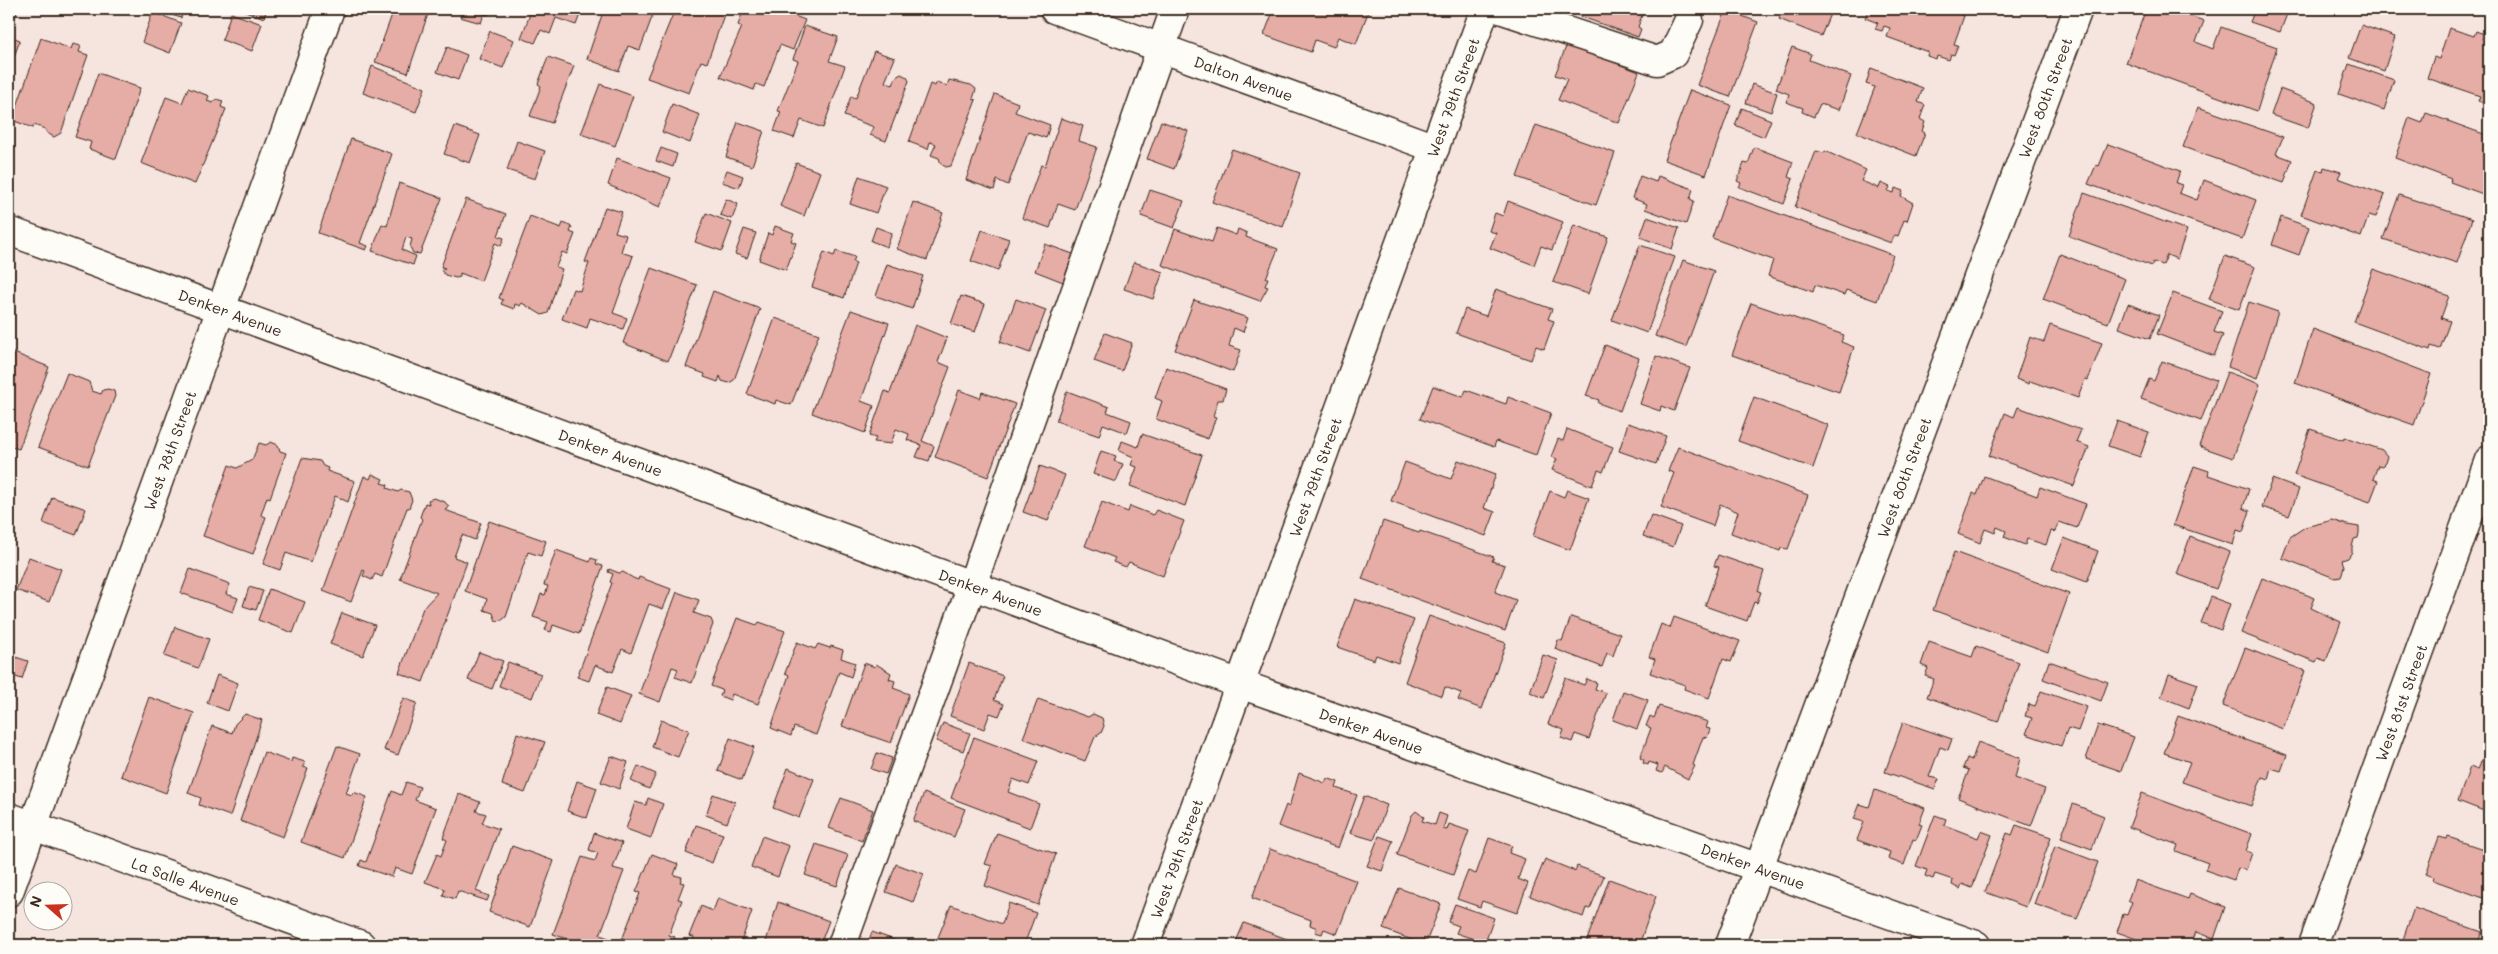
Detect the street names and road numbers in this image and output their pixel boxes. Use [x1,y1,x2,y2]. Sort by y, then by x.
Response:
street label: West 79th Street [1422,35,1484,160]
street label: West 80th Street [2013,35,2077,161]
street label: Dalton Avenue [1191,51,1296,105]
street label: Denker Avenue [176,284,285,341]
street label: West 78th Street [139,388,201,513]
street label: West 79th Street [1284,414,1346,540]
street label: West 80th Street [1872,414,1935,540]
street label: Denker Avenue [556,424,665,481]
street label: Denker Avenue [936,564,1045,621]
street label: West 81st Street [2371,641,2431,764]
street label: Denker Avenue [1316,703,1426,758]
street label: West 79th Street [1145,796,1207,921]
street label: Denker Avenue [1698,838,1808,894]
street label: La Salle Avenue [129,852,242,910]

